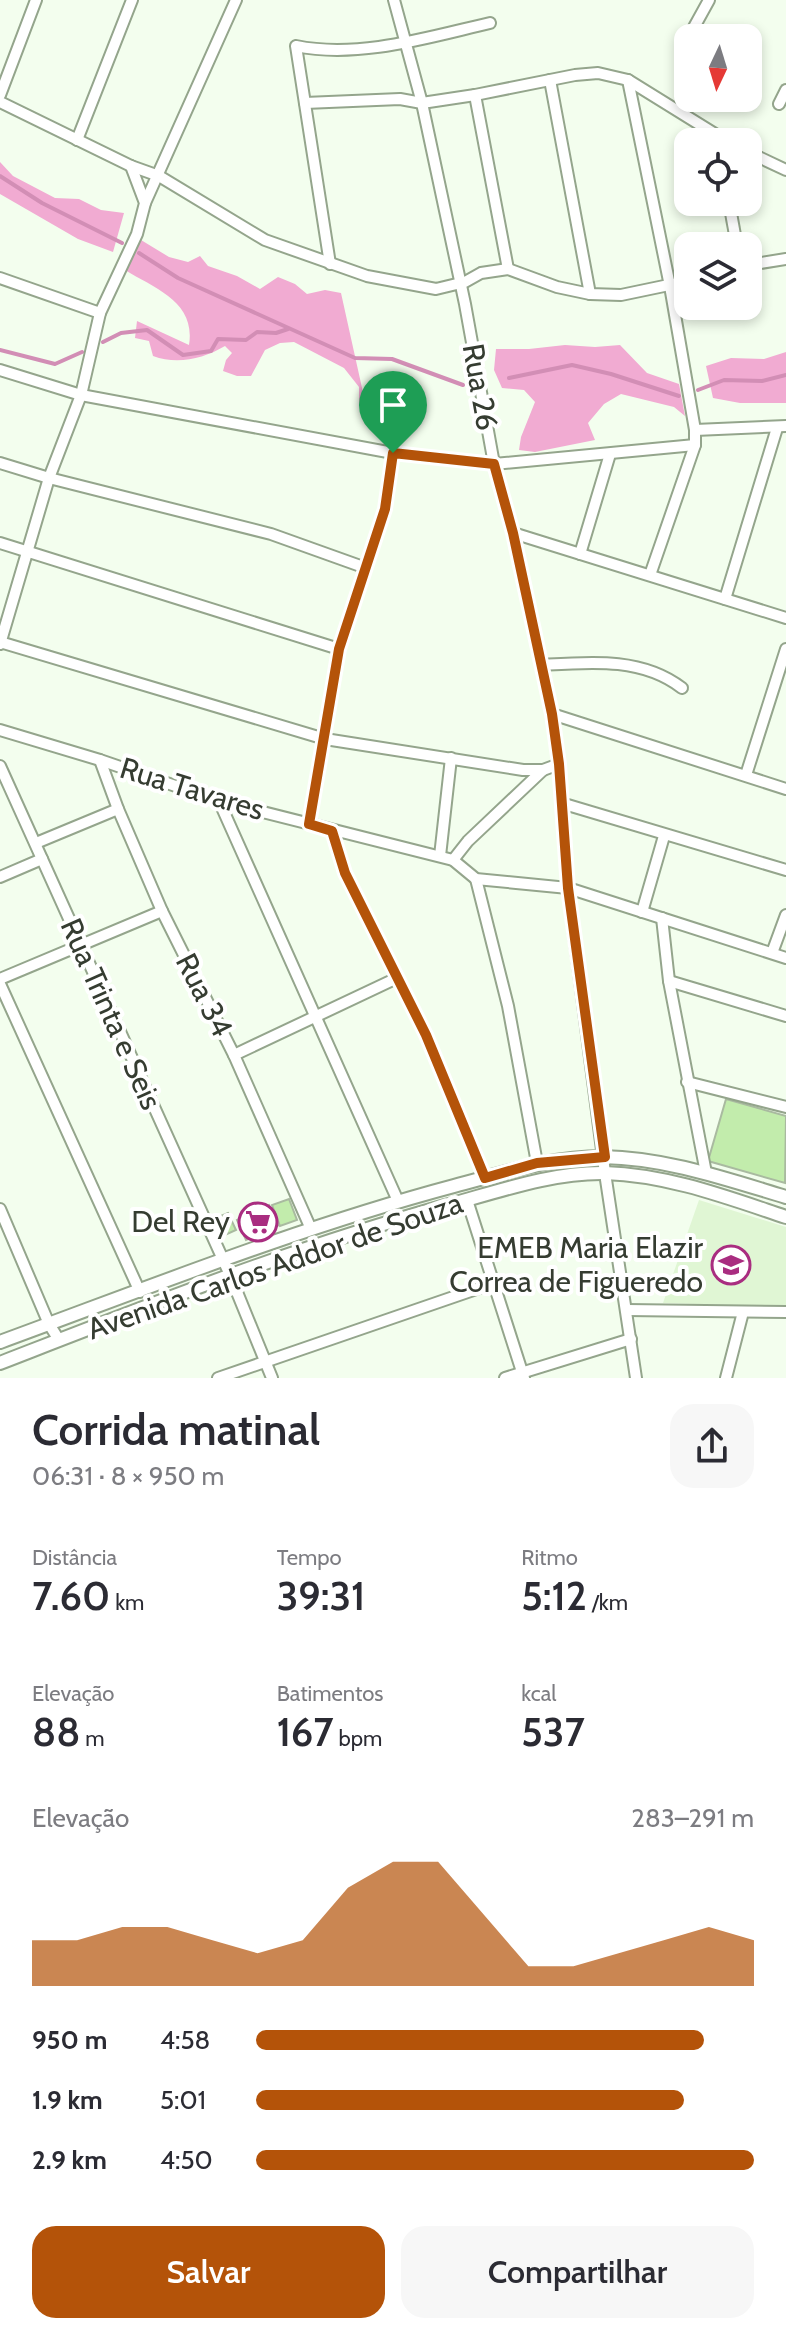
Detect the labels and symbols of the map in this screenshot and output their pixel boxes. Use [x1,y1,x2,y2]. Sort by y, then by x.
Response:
north arrow [674,24,762,112]
street label: Rua 26 [455,341,506,433]
pin [359,371,427,453]
street label: Rua Tavares [116,749,269,828]
street label: Rua Trinta e Seis [53,912,170,1115]
street label: Rua 34 [168,947,241,1042]
street label: Avenida Carlos Addor de Souza [82,1184,468,1347]
supermarket icon: Del Rey [237,1201,279,1243]
place label: Del Rey [131,1203,230,1240]
place label: EMEB Maria Elazir Correa de Figueredo [449,1229,704,1300]
school or university icon: EMEB Maria Elazir Correa de Figueredo [710,1244,752,1286]

